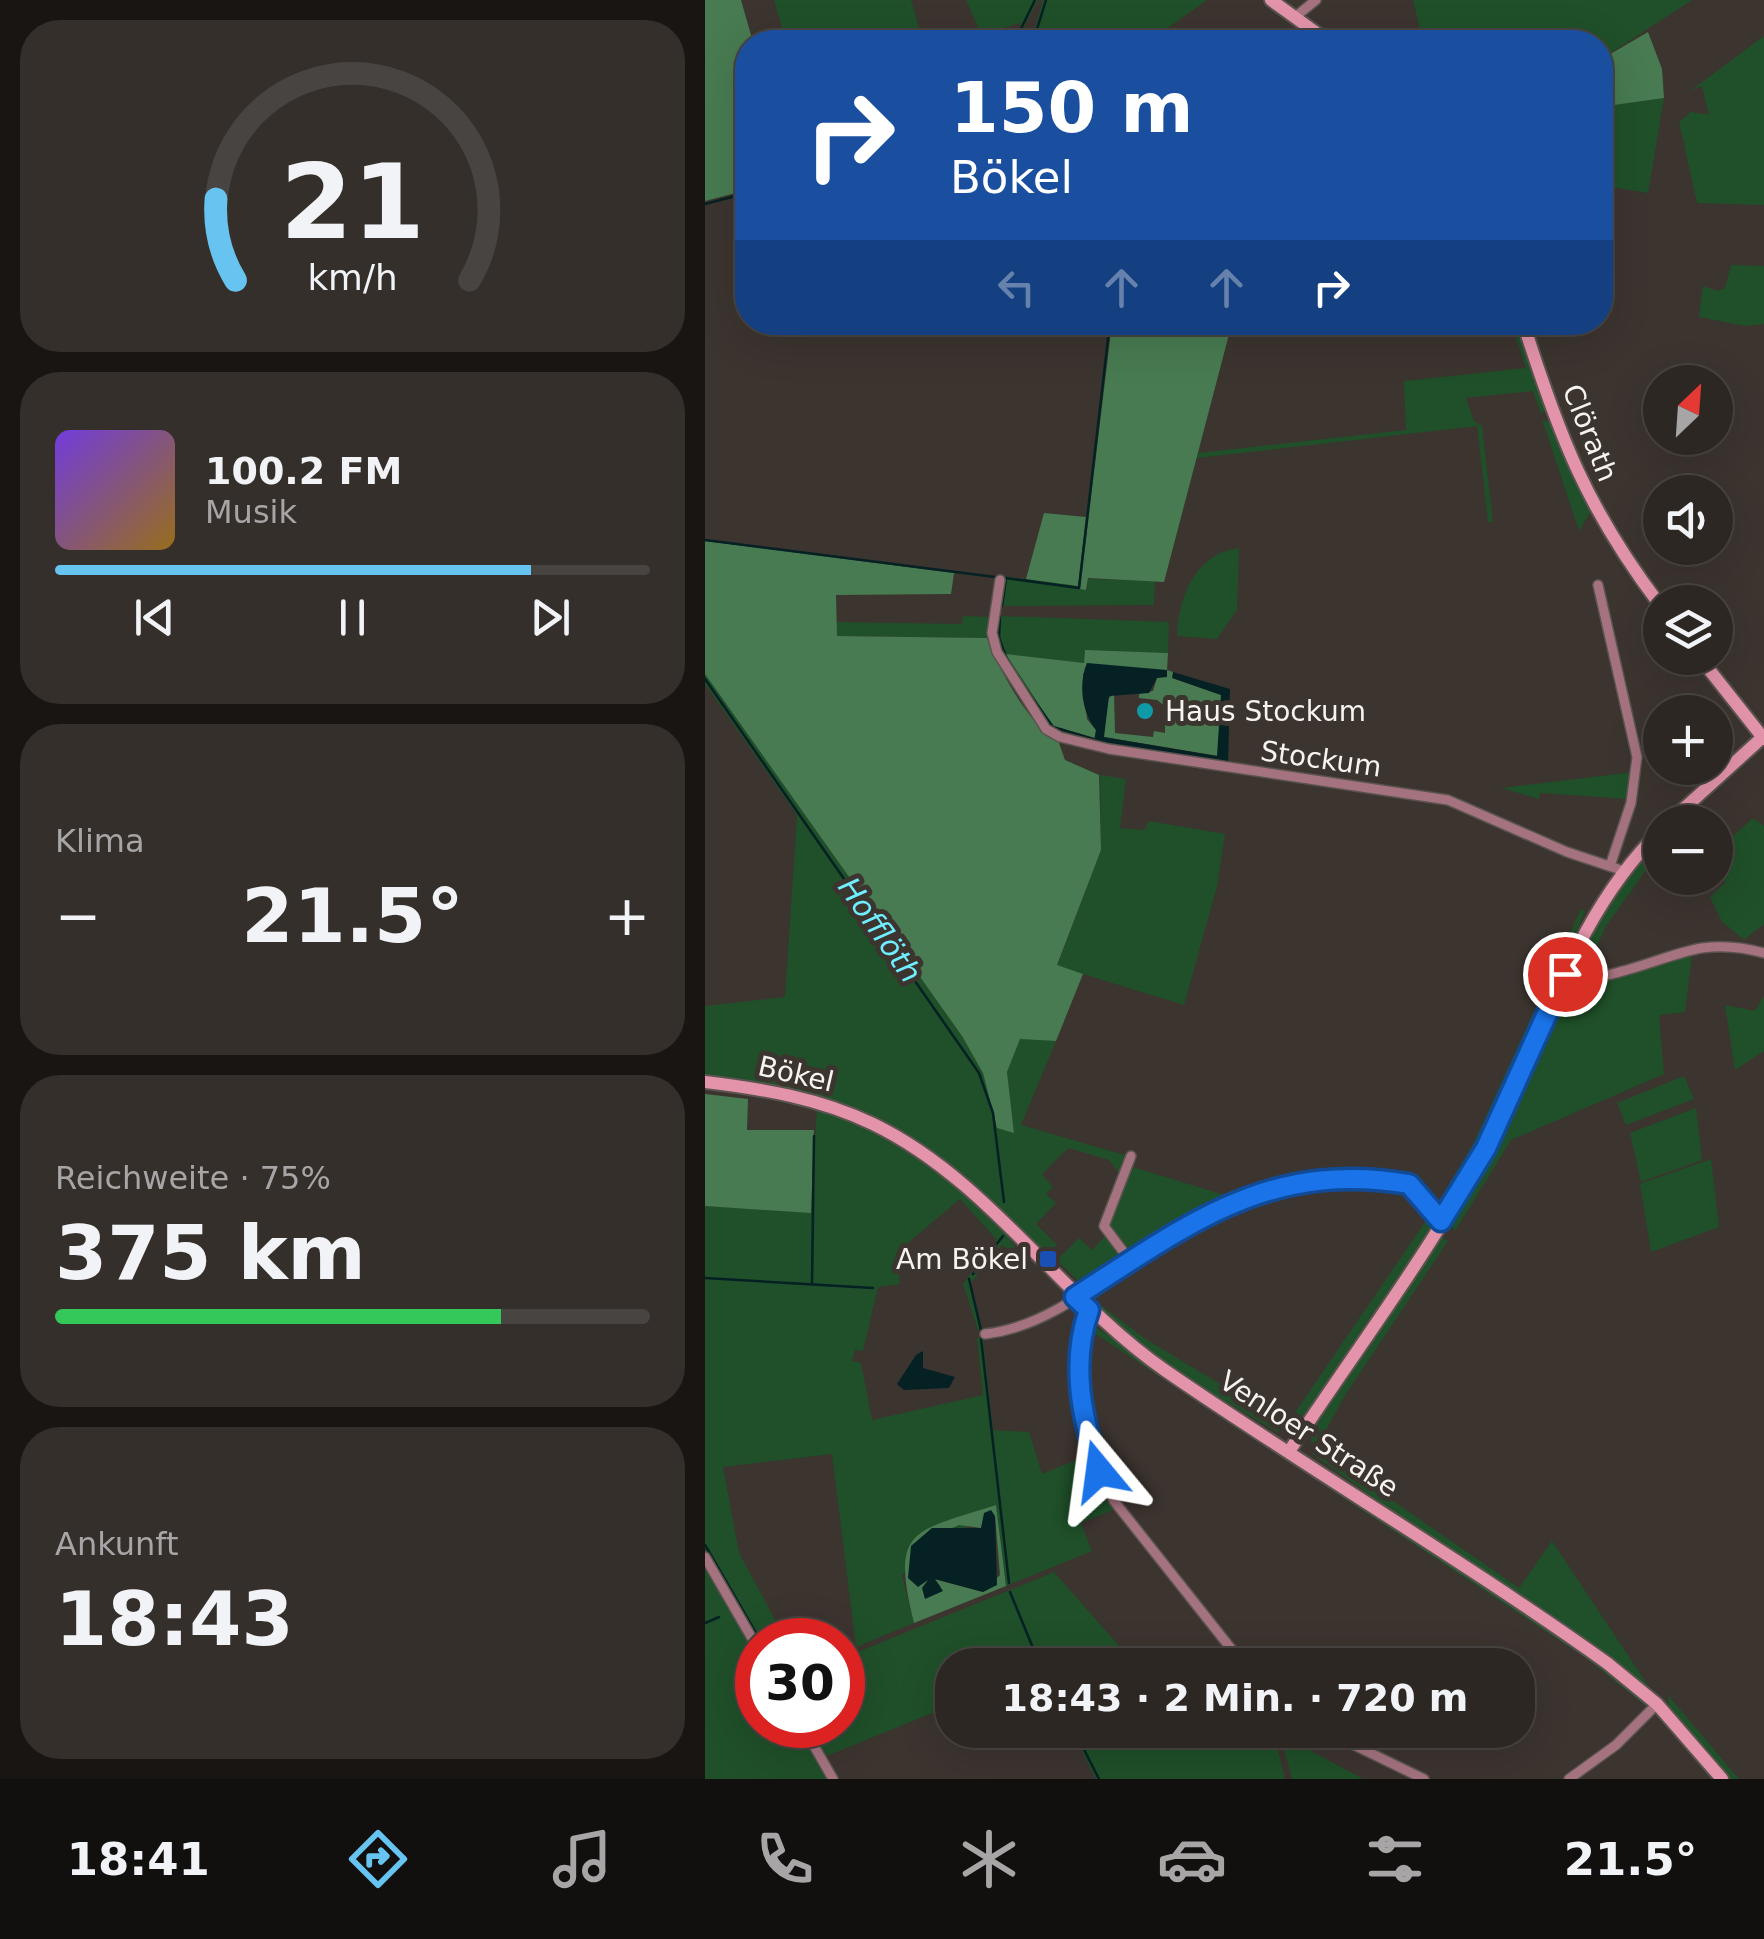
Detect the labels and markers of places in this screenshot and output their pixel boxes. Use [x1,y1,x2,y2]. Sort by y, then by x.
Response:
place label: Haus Stockum [1165,695,1366,728]
marker: Haus Stockum [1134,700,1156,722]
pin [1523,932,1608,1017]
place label: Am Bökel [896,1243,1028,1276]
marker: Am Bökel [1037,1248,1059,1270]

